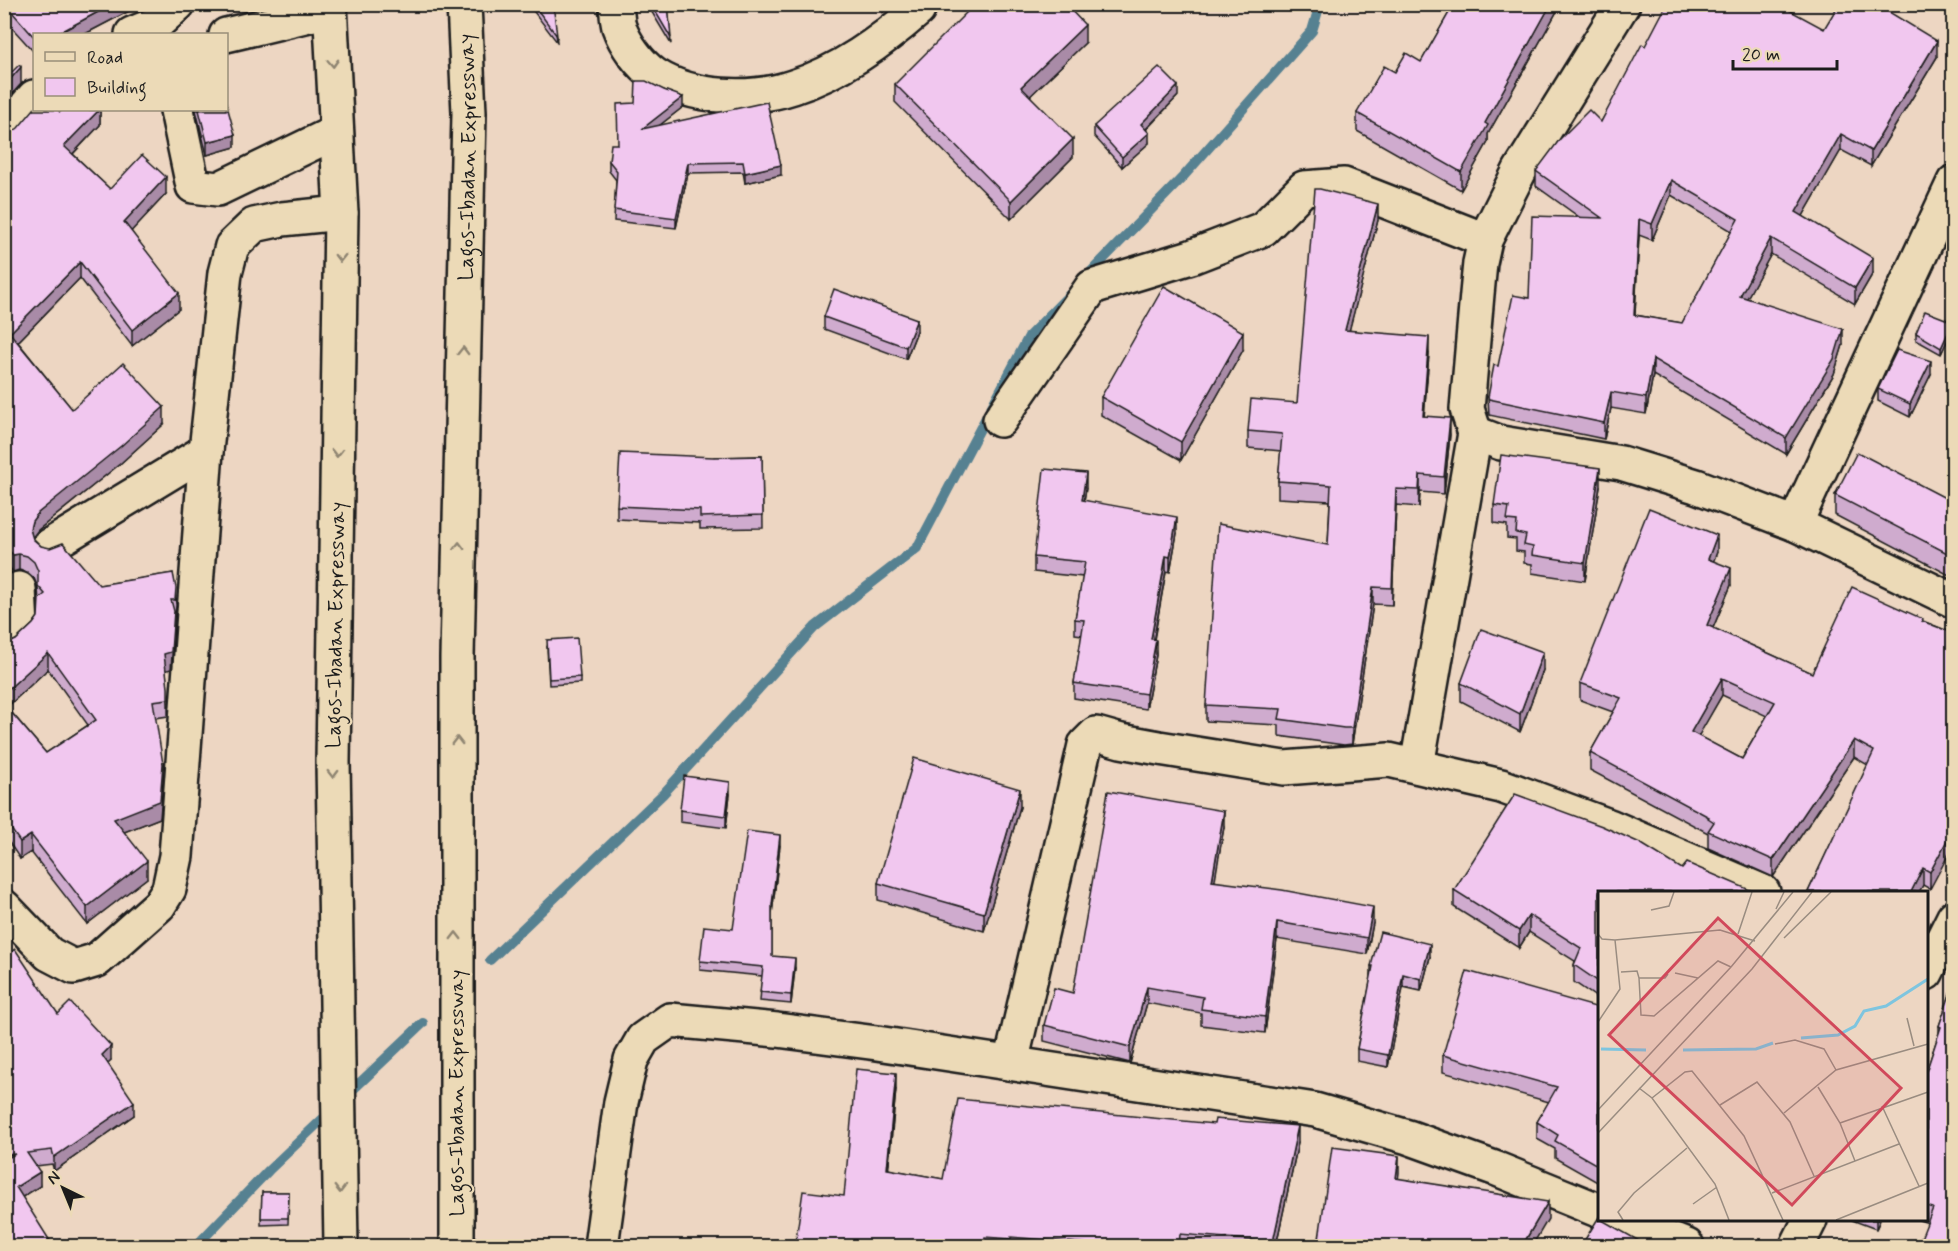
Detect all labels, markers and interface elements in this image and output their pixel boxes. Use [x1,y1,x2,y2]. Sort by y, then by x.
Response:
legend [33,33,228,111]
street label: Lagos-Ibadan Expressway [452,33,484,281]
scale bar [1733,33,1836,71]
text: 20 m [1742,43,1780,67]
text: Road [87,46,123,70]
one-way arrow [326,58,339,67]
text: Building [87,76,147,102]
one-way arrow [334,253,347,262]
one-way arrow [457,347,470,356]
one-way arrow [331,448,343,457]
street label: Lagos-Ibadan Expressway [320,501,354,749]
one-way arrow [453,542,465,551]
one-way arrow [451,737,463,746]
one-way arrow [327,769,339,778]
inset map [1598,891,1928,1221]
one-way arrow [450,932,462,941]
street label: Lagos-Ibadan Expressway [443,970,473,1216]
north arrow [33,1158,93,1218]
text: N [43,1167,65,1189]
one-way arrow [334,1184,347,1193]

